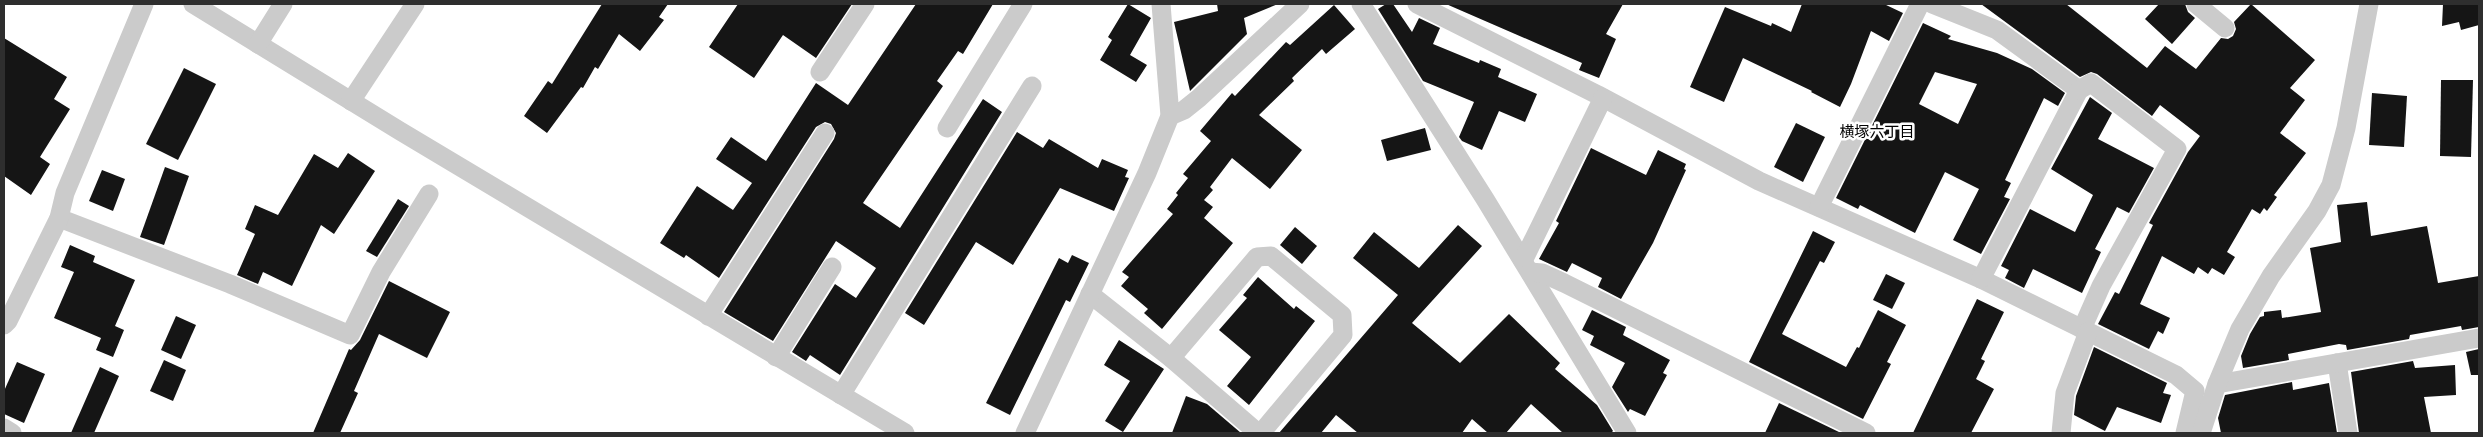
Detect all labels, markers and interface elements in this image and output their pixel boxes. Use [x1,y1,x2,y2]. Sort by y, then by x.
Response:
district label: 横塚六丁目 [1839,123,1915,141]

